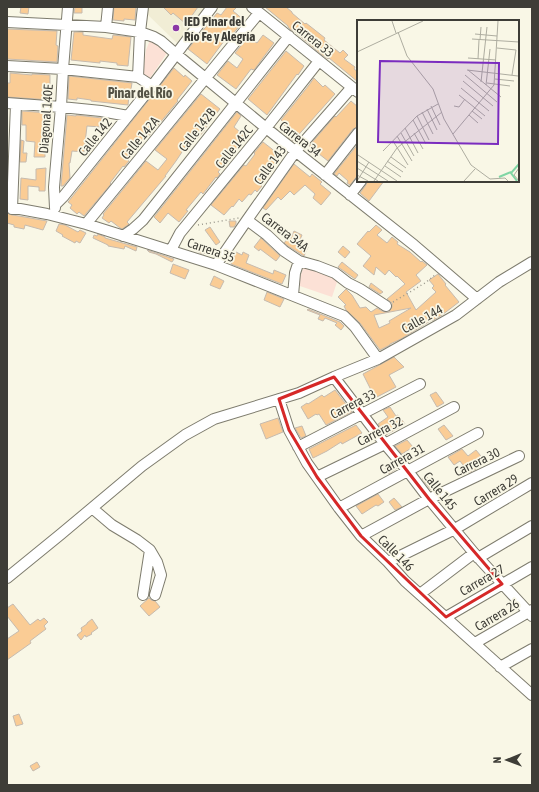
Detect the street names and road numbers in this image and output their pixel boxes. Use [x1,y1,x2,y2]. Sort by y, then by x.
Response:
street label: Carrera 33 [289,18,337,60]
street label: Diagonal 140E [36,84,56,154]
street label: Calle 142B [175,105,219,155]
street label: Calle 142A [118,113,163,162]
street label: Calle 142 [75,115,115,159]
street label: Carrera 34 [276,118,324,160]
street label: Calle 142C [212,123,256,171]
street label: Calle 143 [251,143,289,187]
street label: Carrera 34A [258,209,312,255]
street label: Carrera 35 [185,235,237,265]
street label: Calle 144 [399,302,445,336]
street label: Carrera 33 [328,386,378,422]
street label: Carrera 32 [355,413,405,449]
street label: Carrera 31 [377,441,427,477]
street label: Carrera 30 [452,444,502,480]
street label: Calle 145 [420,469,460,513]
street label: Carrera 29 [471,471,521,509]
street label: Calle 146 [375,532,417,574]
street label: Carrera 27 [457,561,507,599]
street label: Carrera 26 [472,596,522,634]

